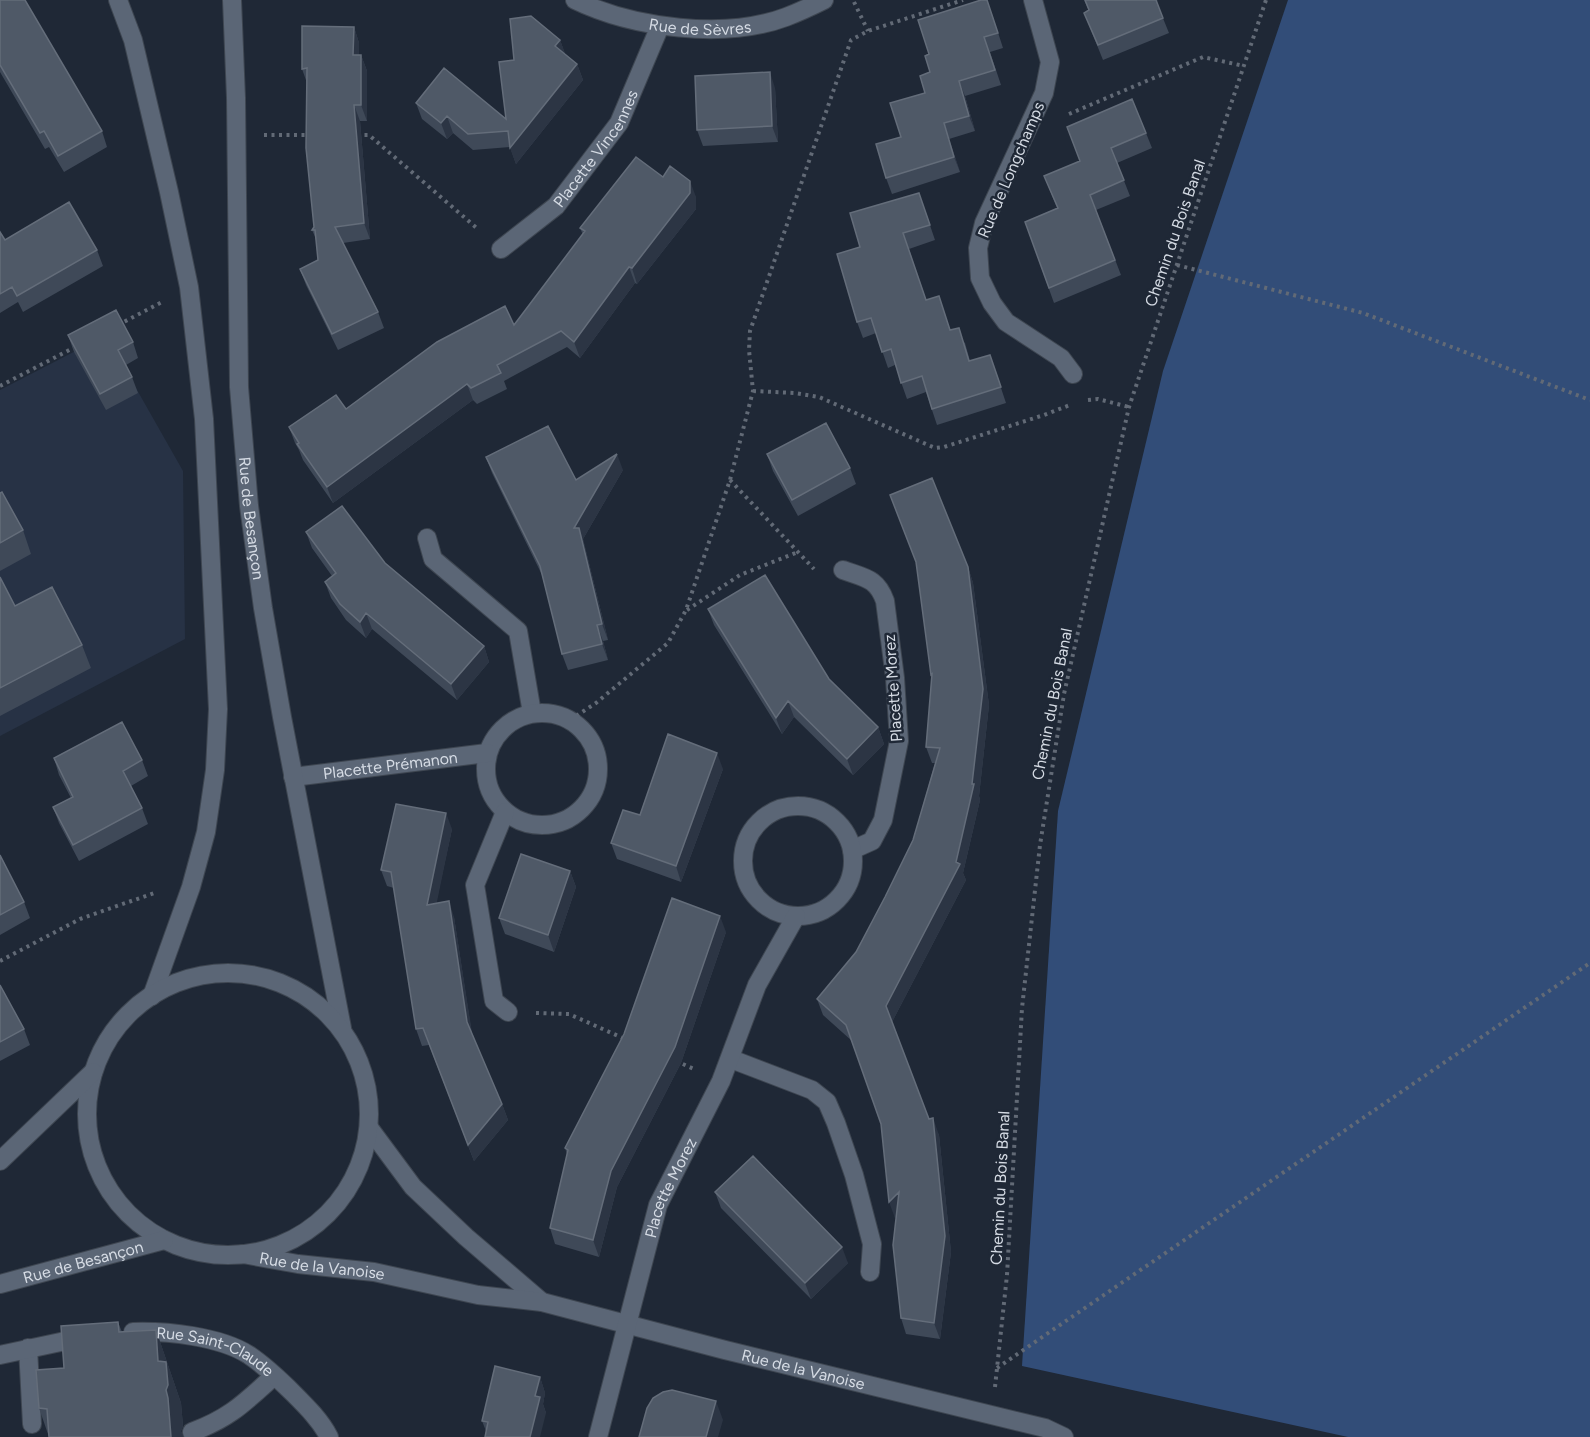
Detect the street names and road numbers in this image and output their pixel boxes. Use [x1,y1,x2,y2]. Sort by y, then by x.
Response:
street label: Rue de Sèvres [648,14,752,39]
street label: Placette Vincennes [549,87,641,211]
street label: Rue de Longchamps [974,99,1048,241]
street label: Chemin du Bois Banal [1141,157,1209,309]
street label: Rue de Besançon [235,456,269,581]
street label: Chemin du Bois Banal [1028,626,1076,782]
street label: Placette Morez [880,633,906,742]
street label: Placette Prémanon [322,747,459,783]
street label: Chemin du Bois Banal [986,1110,1014,1266]
street label: Placette Morez [640,1134,700,1240]
street label: Rue de Besançon [21,1236,145,1287]
street label: Rue de la Vanoise [258,1248,387,1284]
street label: Rue Saint-Claude [156,1323,278,1380]
street label: Rue de la Vanoise [740,1345,867,1393]

